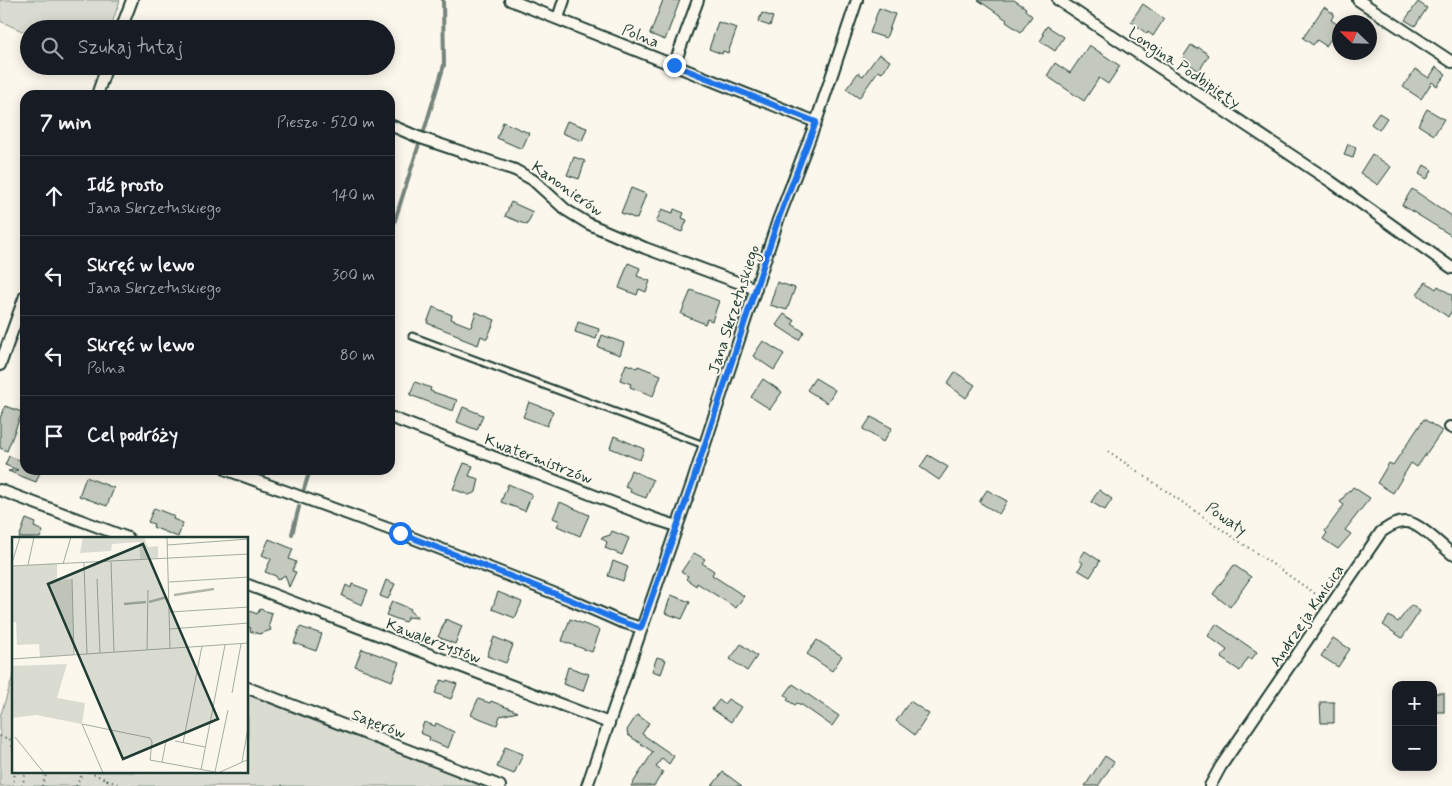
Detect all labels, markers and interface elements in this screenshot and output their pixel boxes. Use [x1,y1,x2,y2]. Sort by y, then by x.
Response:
north arrow [1332,15,1377,60]
street label: Polna [619,19,662,53]
search box [20,20,395,75]
street label: Longina Podbipięty [1123,23,1245,115]
icon: search [38,34,66,62]
text: Szukaj tutaj [78,35,183,60]
route end [663,54,686,77]
text: 7 min [40,109,92,137]
text: Pieszo · 520 m [277,112,375,133]
street label: Kanonierów [527,157,607,222]
text: Idź prosto [87,173,164,198]
icon: ahead [40,182,68,210]
text: 140 m [331,185,375,206]
text: Jana Skrzetuskiego [87,198,221,219]
street label: Jana Skrzetuskiego [704,242,766,377]
text: Skręć w lewo [87,253,195,278]
icon: left [40,262,68,290]
text: 300 m [332,265,375,286]
text: Jana Skrzetuskiego [87,278,221,299]
text: Skręć w lewo [87,333,195,358]
icon: left [40,342,68,370]
text: 80 m [340,345,375,366]
text: Polna [87,358,125,379]
icon: arrive [40,422,68,450]
text: Cel podróży [87,423,178,448]
street label: Kwatermistrzów [481,429,595,490]
street label: Powały [1201,498,1251,541]
route start [389,522,412,545]
inset map [12,537,249,774]
street label: Andrzeja Kmicica [1265,560,1349,671]
street label: Kawalerzystów [383,614,484,669]
map controls [1392,681,1437,771]
button: + [1392,681,1437,726]
street label: Saperów [348,704,409,744]
button: − [1392,726,1437,771]

